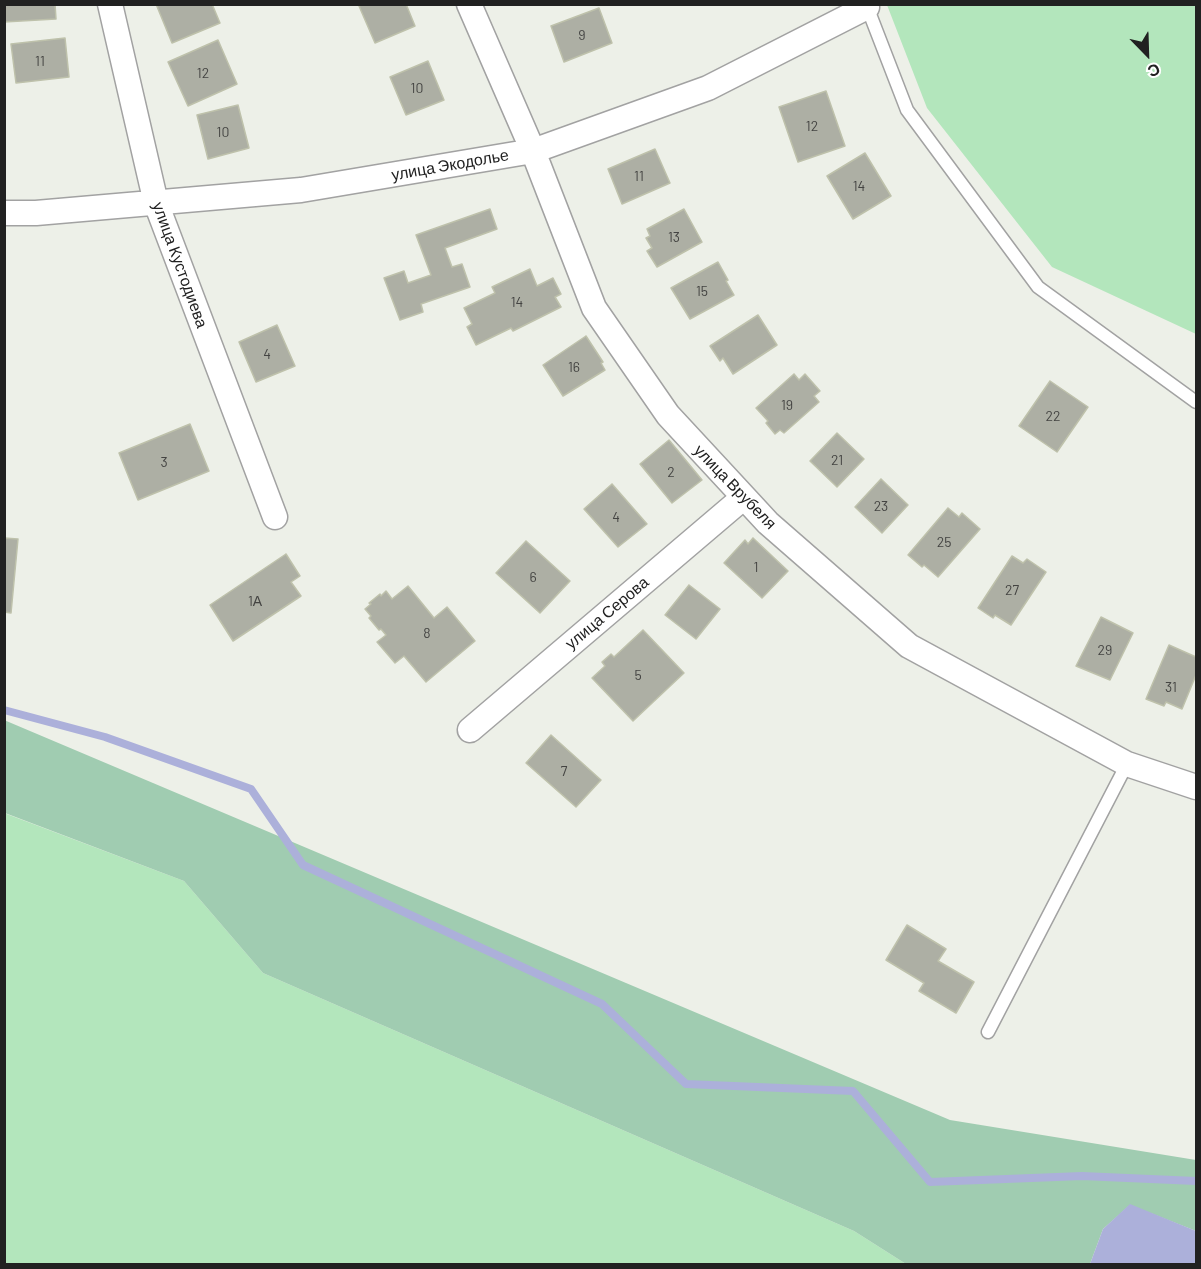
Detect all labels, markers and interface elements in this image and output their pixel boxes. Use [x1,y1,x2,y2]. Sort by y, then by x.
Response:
north arrow [1117,24,1177,84]
house number: 9 [578,27,586,43]
house number: 11 [35,53,45,69]
text: С [1145,60,1163,82]
house number: 12 [197,65,209,81]
house number: 10 [411,80,423,96]
house number: 12 [806,118,818,134]
house number: 10 [217,124,229,140]
street label: улица Экодолье [390,145,510,185]
house number: 11 [634,168,644,184]
house number: 14 [853,178,865,194]
street label: улица Кустодиева [148,200,212,330]
house number: 13 [668,229,680,245]
house number: 15 [696,283,708,299]
house number: 14 [511,294,523,310]
house number: 4 [263,346,271,362]
house number: 16 [568,359,580,375]
house number: 19 [781,397,793,413]
house number: 22 [1045,408,1061,424]
street label: улица Врубеля [690,441,780,533]
house number: 21 [831,452,843,468]
house number: 3 [160,454,168,470]
house number: 2 [667,464,675,480]
house number: 23 [874,498,888,514]
house number: 4 [612,509,620,525]
house number: 25 [937,534,951,550]
house number: 1 [754,559,758,575]
house number: 6 [529,569,537,585]
street label: улица Серова [562,573,652,653]
house number: 27 [1005,582,1019,598]
house number: 1А [248,593,262,609]
house number: 8 [423,625,431,641]
house number: 29 [1098,642,1112,658]
house number: 5 [634,667,642,683]
house number: 31 [1165,679,1177,695]
house number: 7 [561,763,567,779]

